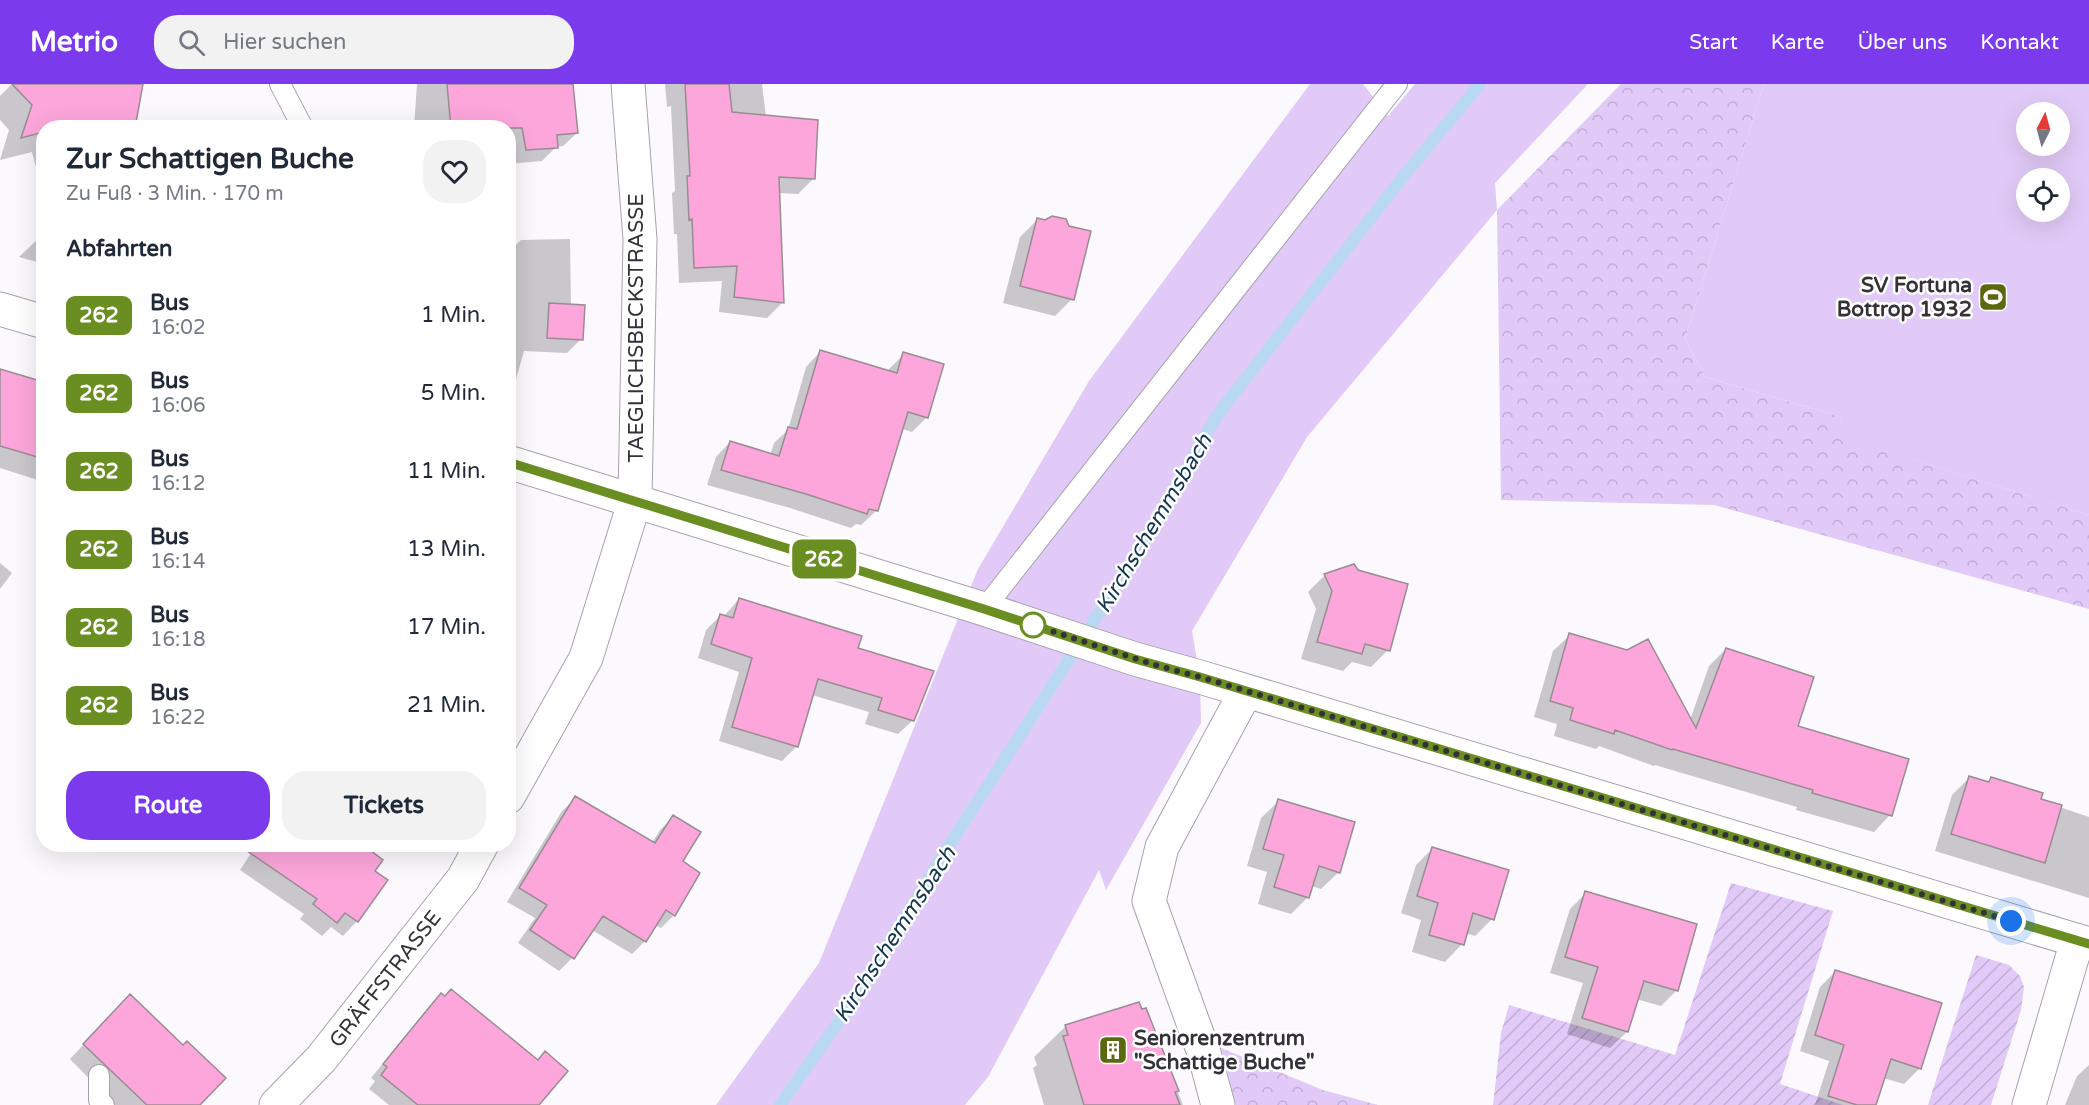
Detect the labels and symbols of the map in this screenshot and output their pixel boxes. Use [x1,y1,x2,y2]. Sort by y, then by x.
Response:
north arrow [2016,102,2070,156]
street label: TAEGLICHSBECKSTRASSE [624,193,649,463]
place label: SV Fortuna Bottrop 1932 [1837,273,1972,322]
sports icon: SV Fortuna Bottrop 1932 [1977,281,2009,313]
water label: Kirchschemmsbach [1090,429,1218,618]
line badge: 262 [790,540,858,578]
unlabelled marker [1020,612,1046,638]
water label: Kirchschemmsbach [828,841,962,1027]
street label: GRÄFFSTRASSE [324,906,447,1053]
your location [1996,906,2026,936]
place label: Seniorenzentrum "Schattige Buche" [1134,1026,1315,1075]
building icon: Seniorenzentrum "Schattige Buche" [1097,1034,1129,1066]

